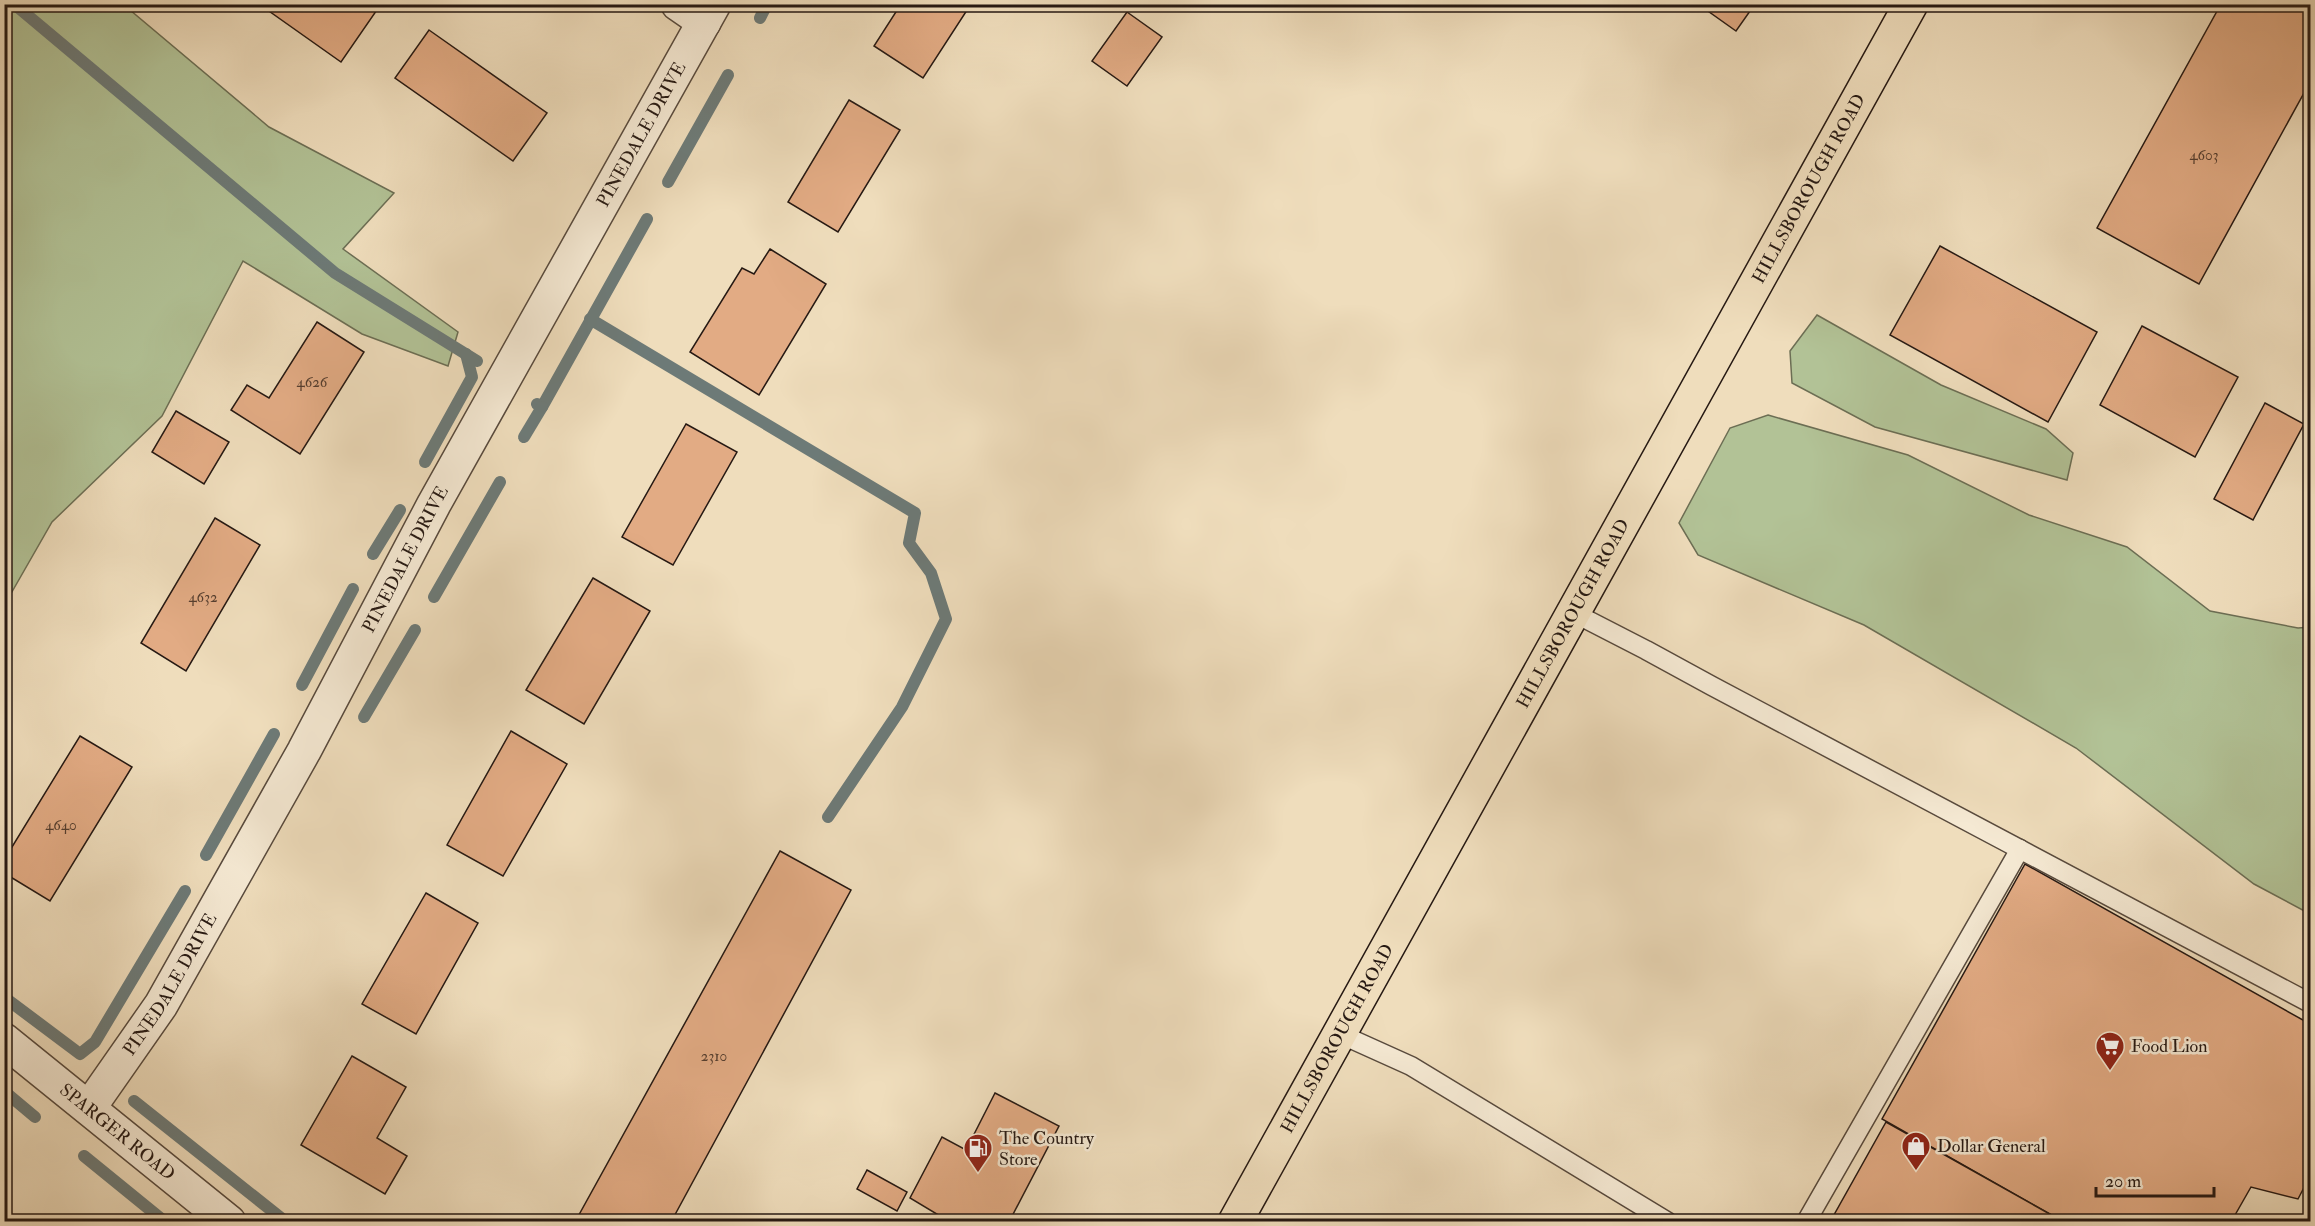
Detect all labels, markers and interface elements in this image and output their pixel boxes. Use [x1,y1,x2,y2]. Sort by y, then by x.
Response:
street label: PINEDALE DRIVE [592,58,691,211]
street label: HILLSBOROUGH ROAD [1747,90,1871,288]
house number: 4603 [2189,146,2219,165]
house number: 4626 [297,373,329,392]
street label: PINEDALE DRIVE [357,482,454,637]
street label: HILLSBOROUGH ROAD [1511,515,1635,712]
house number: 4632 [188,588,218,607]
house number: 4640 [45,816,77,835]
street label: PINEDALE DRIVE [118,909,222,1060]
street label: HILLSBOROUGH ROAD [1276,940,1399,1137]
supermarket icon: Food Lion [2094,1030,2126,1072]
place label: Food Lion [2131,1035,2208,1058]
house number: 2310 [701,1047,727,1066]
street label: SPARGER ROAD [55,1079,180,1186]
place label: The Country Store [999,1127,1095,1171]
shop icon: Dollar General [1900,1130,1932,1172]
fuel station icon: The Country Store [962,1132,994,1174]
place label: Dollar General [1937,1135,2046,1158]
scale bar [2096,1160,2214,1198]
text: 20 m [2105,1170,2141,1193]

